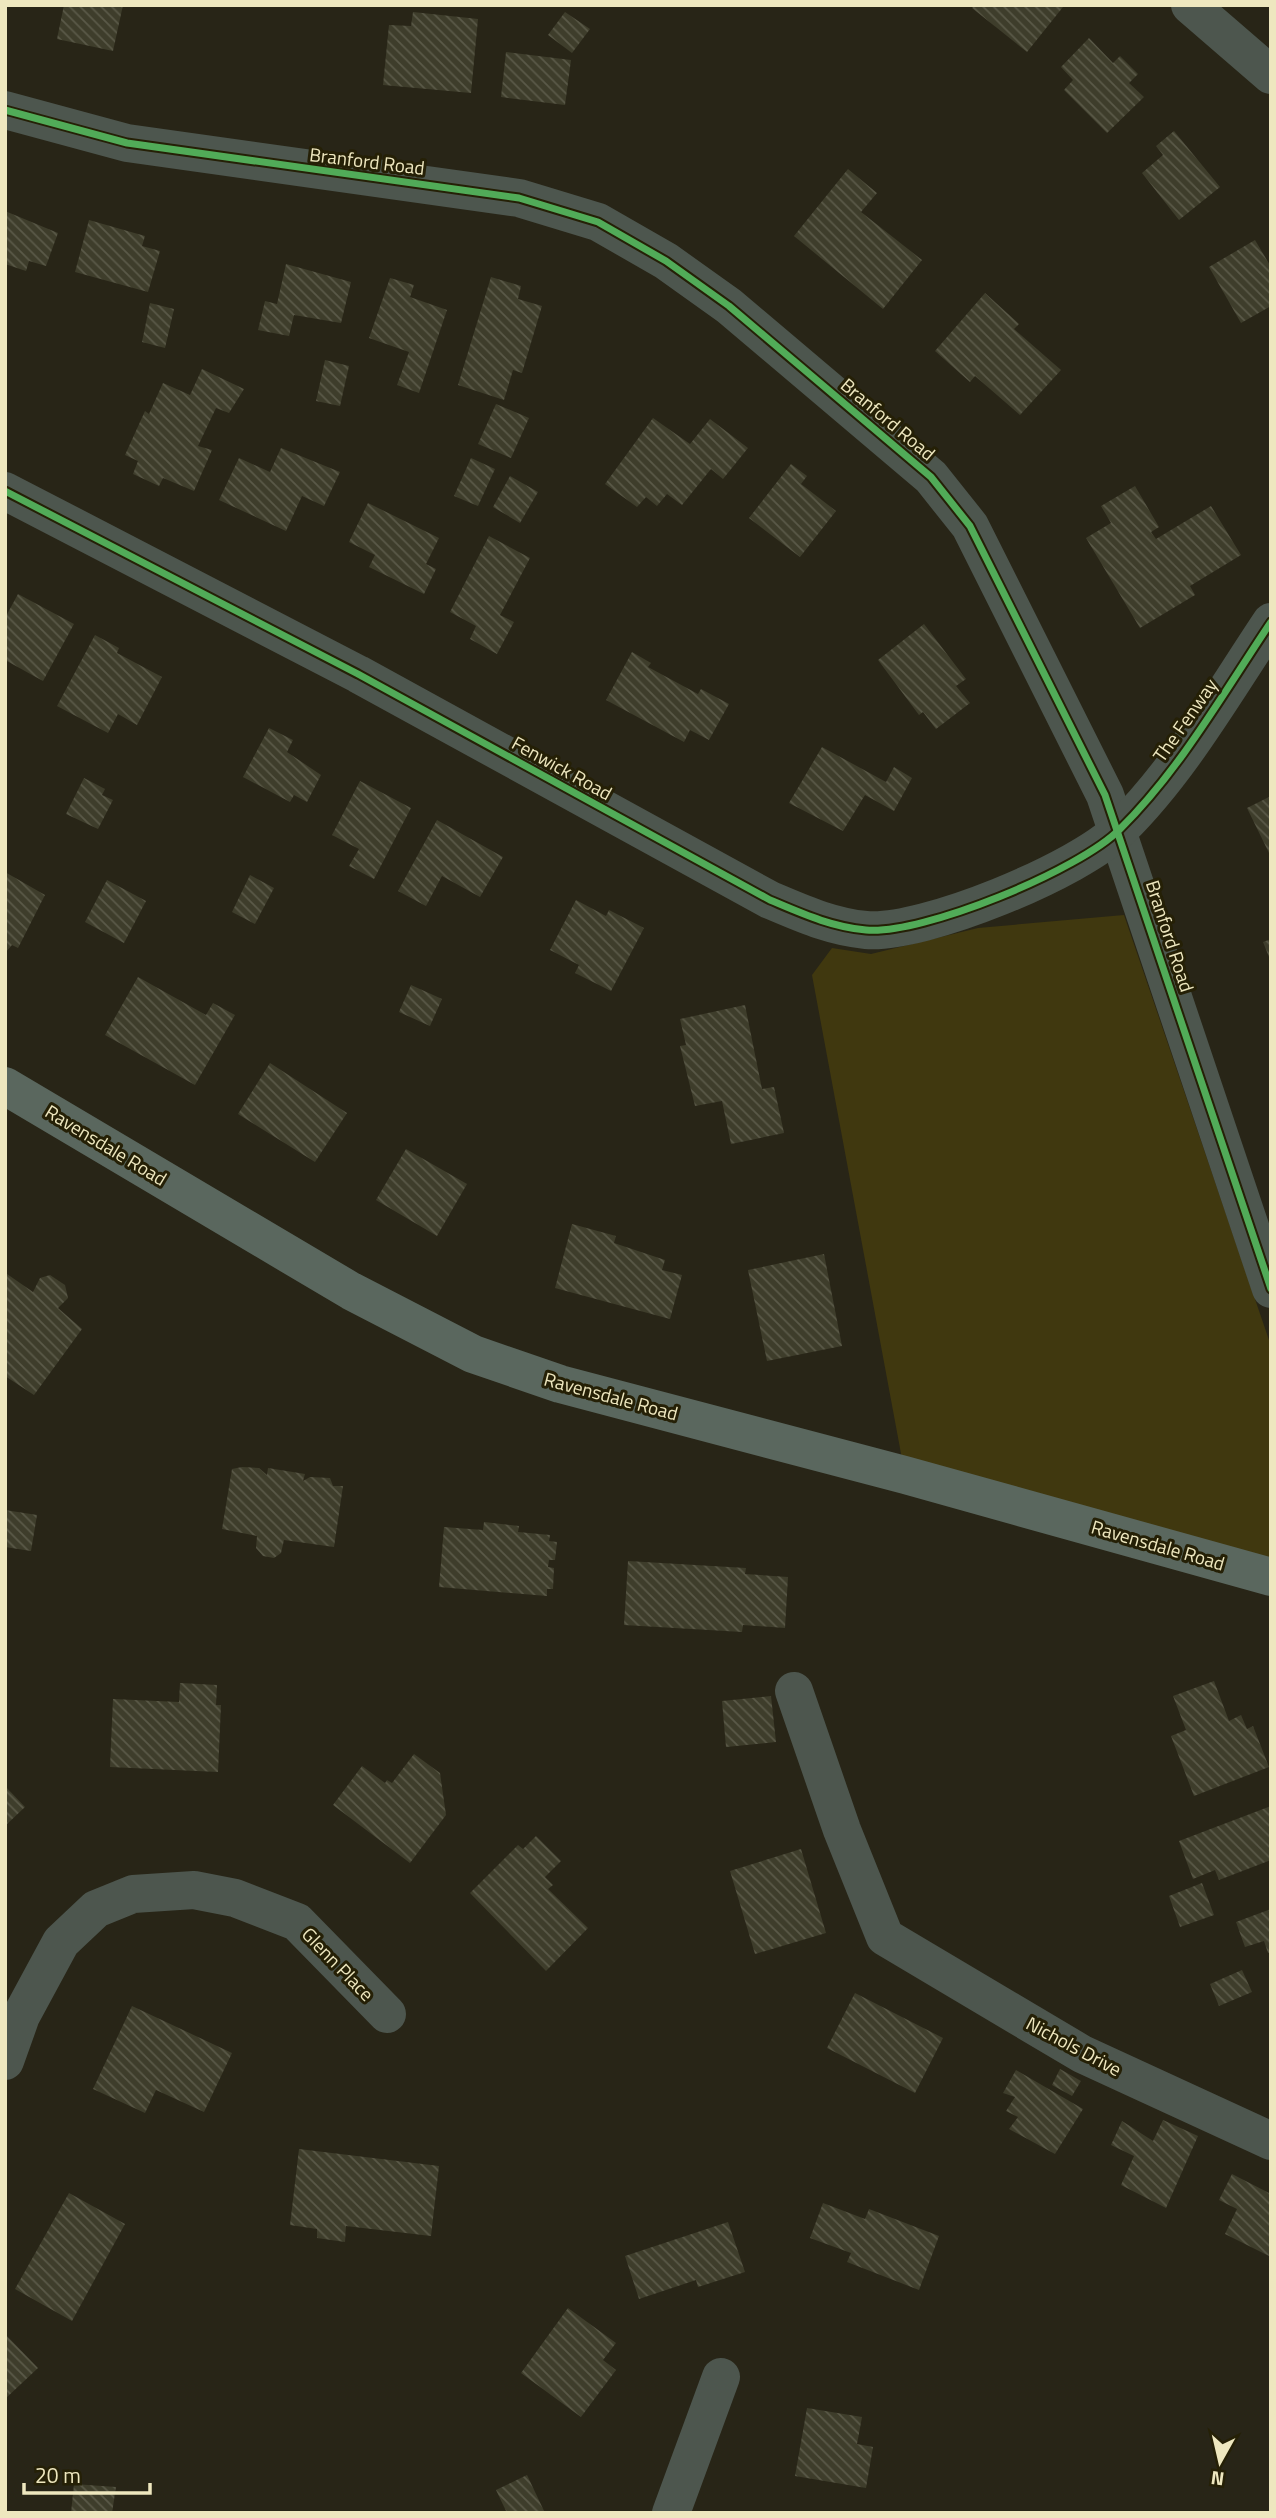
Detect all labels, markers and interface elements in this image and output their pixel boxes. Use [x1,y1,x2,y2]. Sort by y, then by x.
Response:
street label: Branford Road [308,139,426,182]
street label: Branford Road [835,370,942,467]
street label: The Fenway [1145,672,1224,767]
street label: Fenwick Road [507,728,618,807]
street label: Branford Road [1139,876,1202,995]
street label: Ravensdale Road [40,1097,173,1192]
street label: Ravensdale Road [541,1364,681,1427]
street label: Ravensdale Road [1088,1512,1228,1577]
street label: Glenn Place [296,1920,381,2007]
street label: Nichols Drive [1021,2008,1127,2083]
north arrow [1185,2427,1255,2497]
scale bar [24,2452,150,2496]
text: 20 m [35,2459,81,2491]
text: N [1209,2464,1226,2495]

